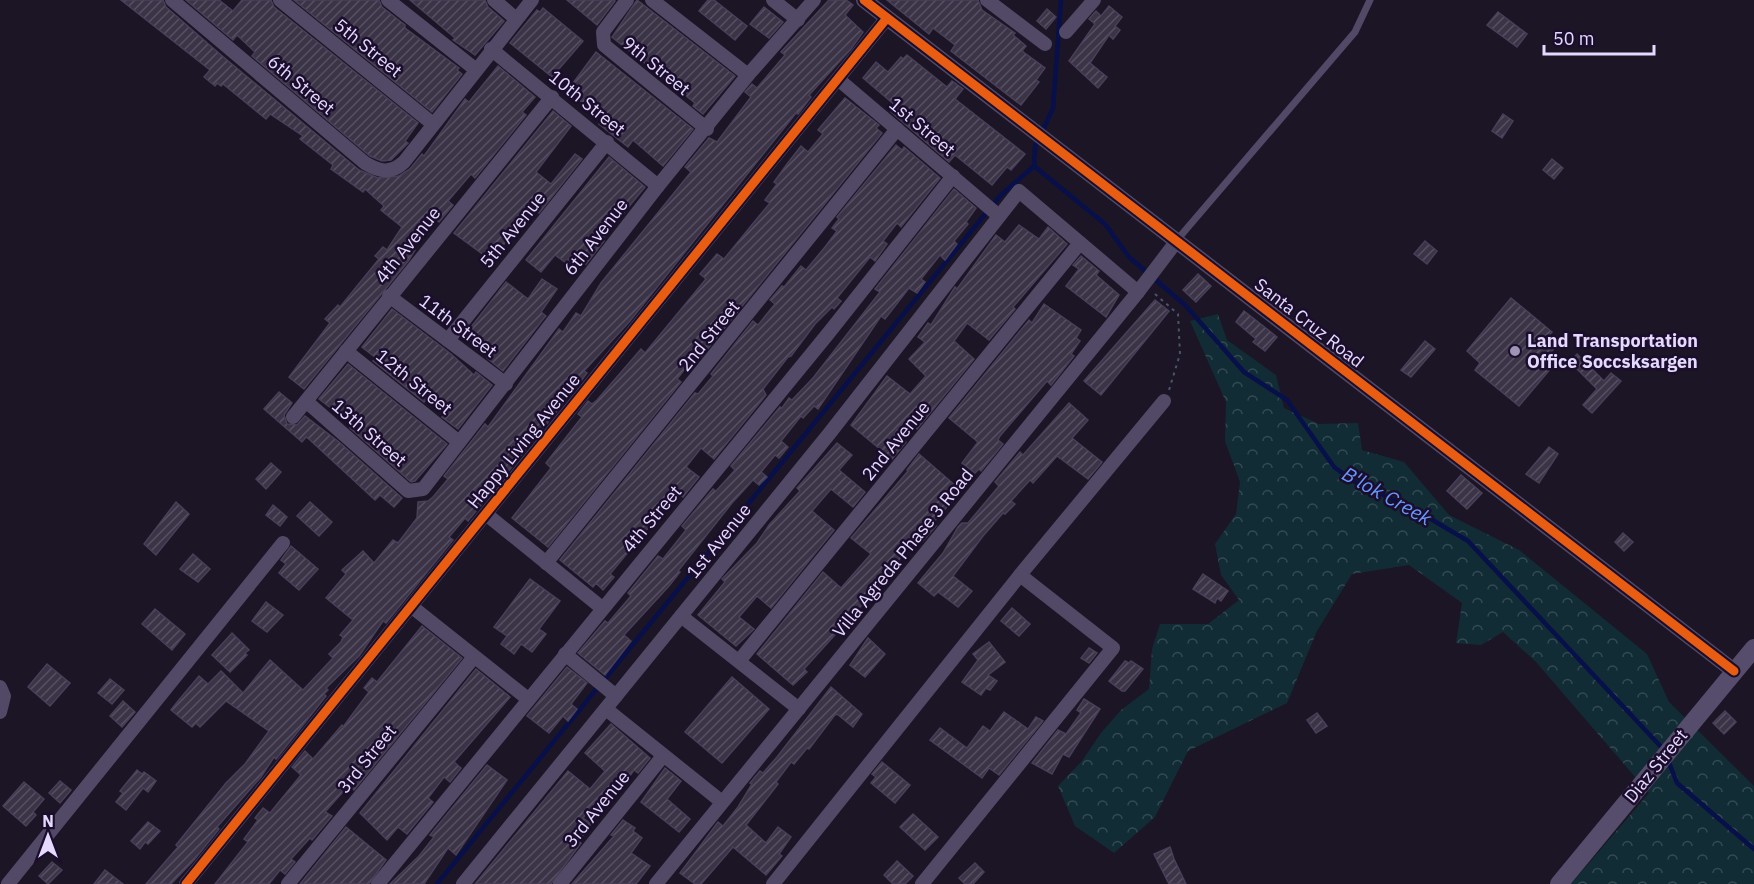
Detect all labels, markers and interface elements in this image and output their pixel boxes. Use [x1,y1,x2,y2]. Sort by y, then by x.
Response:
street label: 5th Street [330,13,407,82]
scale bar [1544,18,1654,56]
text: 50 m [1553,27,1595,50]
street label: 9th Street [618,31,695,100]
street label: 6th Street [263,50,340,119]
street label: 10th Street [544,65,630,140]
street label: 1st Street [885,92,960,161]
street label: 5th Avenue [475,187,550,273]
street label: 6th Avenue [558,193,633,280]
street label: 4th Avenue [370,202,445,288]
street label: Santa Cruz Road [1250,273,1369,372]
street label: 11th Street [415,289,502,362]
street label: 2nd Street [673,295,744,376]
place label: Land Transportation Office Soccsksargen [1527,329,1698,373]
street label: 12th Street [371,344,457,419]
marker: Land Transportation Office Soccsksargen [1508,344,1522,358]
street label: Happy Living Avenue [462,368,585,513]
street label: 13th Street [327,394,412,471]
street label: 2nd Avenue [857,396,935,485]
water label: B'lok Creek [1338,460,1437,532]
street label: Villa Agreda Phase 3 Road [827,464,978,642]
street label: 4th Street [617,480,686,557]
street label: 1st Avenue [681,498,756,583]
street label: 3rd Street [332,720,401,798]
street label: Diaz Street [1619,724,1692,807]
street label: 3rd Avenue [559,766,635,852]
north arrow [18,806,78,866]
text: N [42,811,54,831]

